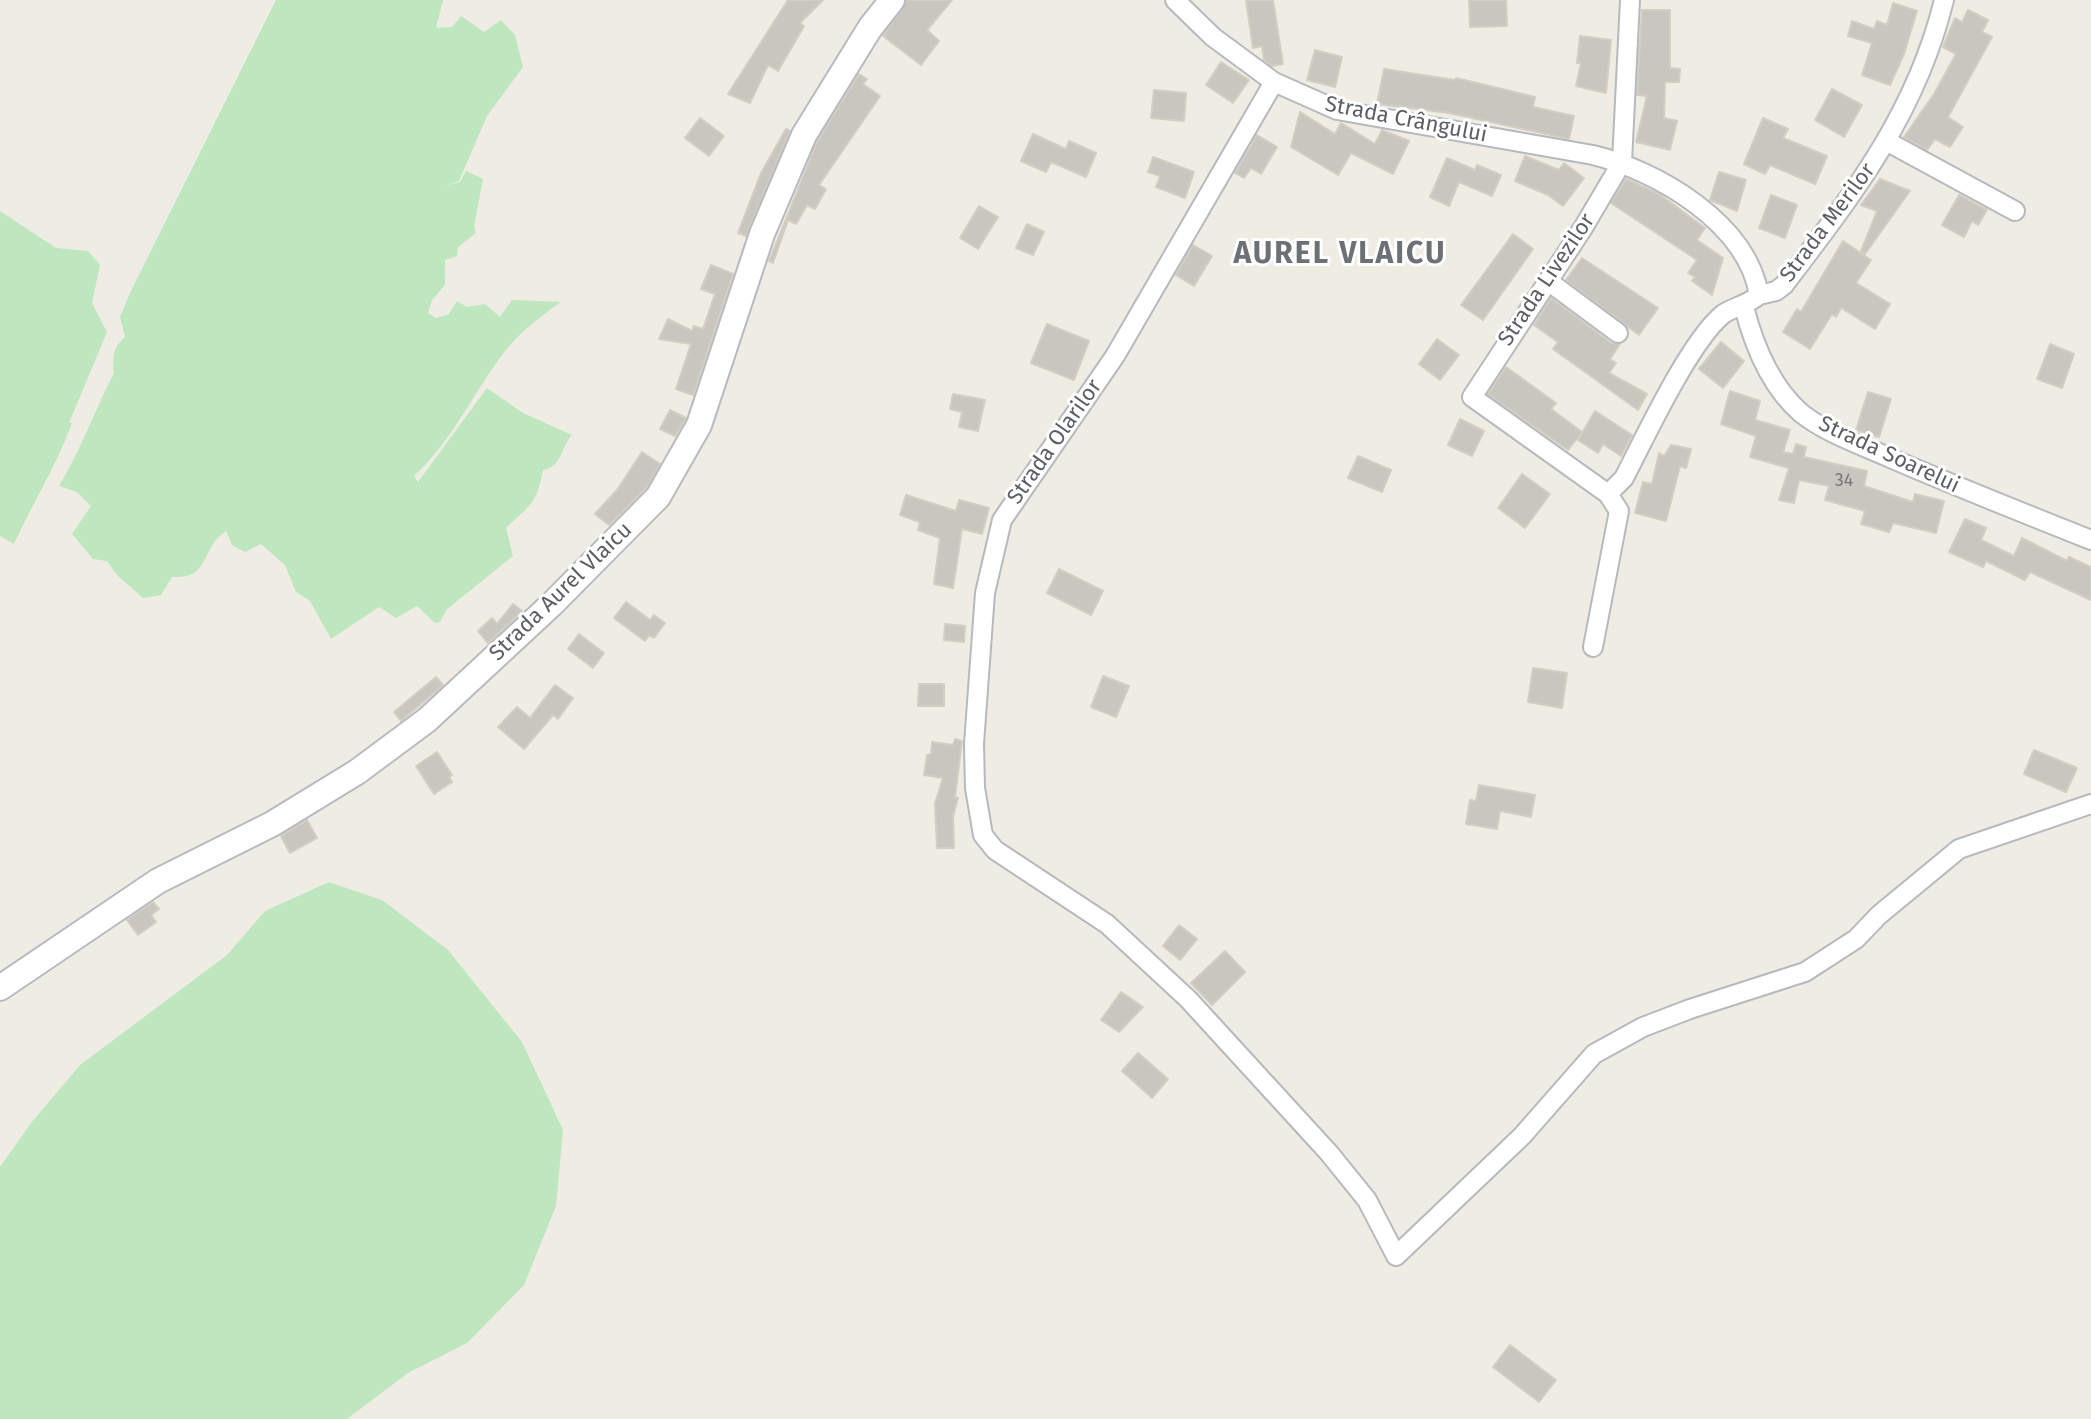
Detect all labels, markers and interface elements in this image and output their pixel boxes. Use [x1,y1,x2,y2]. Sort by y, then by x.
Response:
street label: Strada Crângului [1323,91,1489,149]
street label: Strada Merilor [1775,158,1881,288]
street label: Strada Livezilor [1493,209,1601,351]
district label: AUREL VLAICU [1233,237,1447,273]
street label: Strada Olarilor [1002,374,1108,510]
street label: Strada Soarelui [1814,411,1964,499]
house number: 34 [1835,470,1853,492]
street label: Strada Aurel Vlaicu [484,517,638,667]

